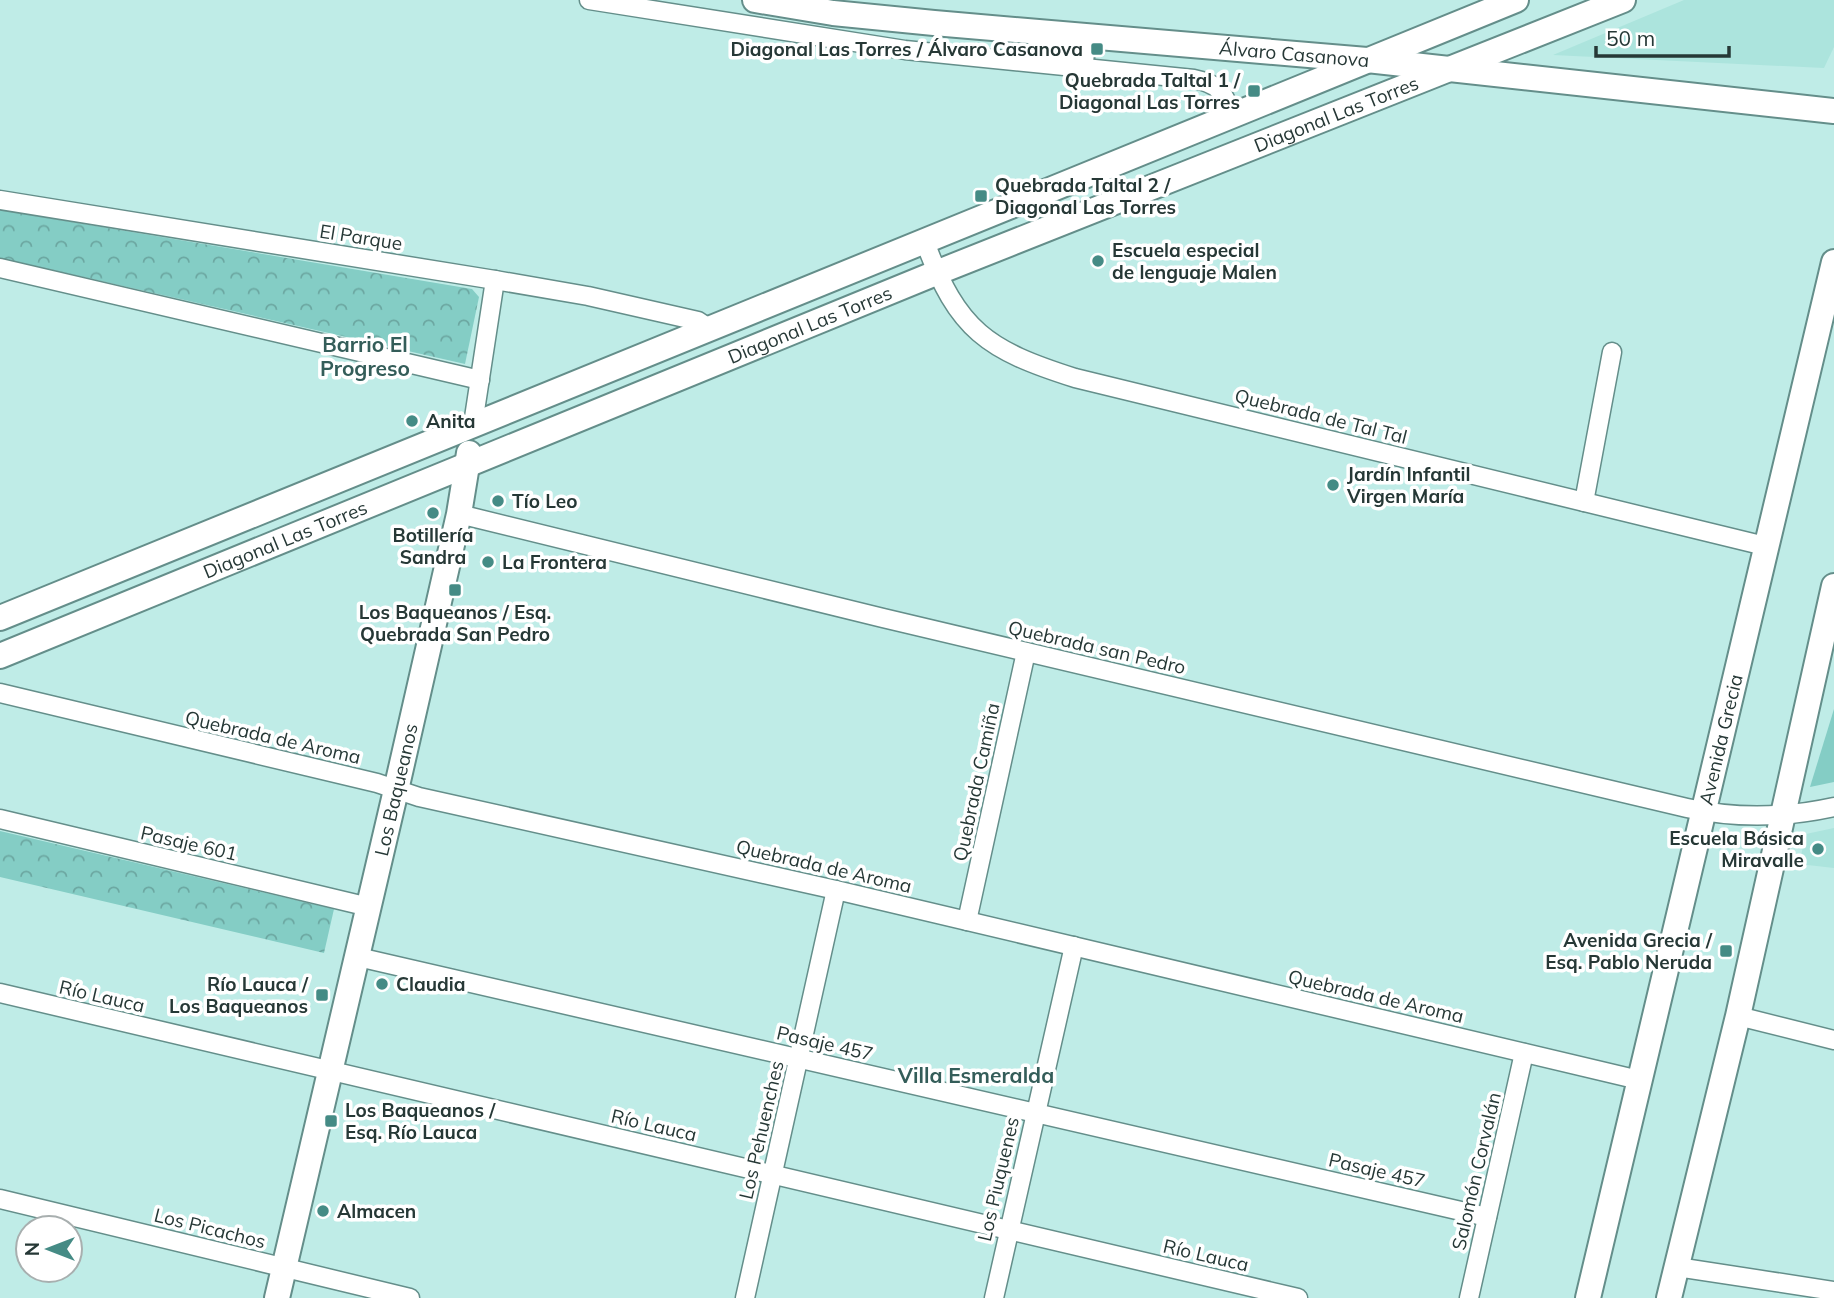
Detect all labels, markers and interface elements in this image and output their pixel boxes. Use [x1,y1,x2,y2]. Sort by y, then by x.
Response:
scale bar [1596,14,1729,58]
text: 50 m [1606,25,1655,51]
street label: Álvaro Casanova [1218,35,1370,72]
place label: Diagonal Las Torres / Álvaro Casanova [730,37,1083,61]
marker: Diagonal Las Torres / Álvaro Casanova [1089,41,1105,57]
place label: Quebrada Taltal 1 / Diagonal Las Torres [1059,68,1241,114]
street label: Diagonal Las Torres [1250,70,1422,157]
marker: Quebrada Taltal 1 / Diagonal Las Torres [1246,83,1262,99]
place label: Quebrada Taltal 2 / Diagonal Las Torres [995,173,1176,219]
marker: Quebrada Taltal 2 / Diagonal Las Torres [973,188,989,204]
street label: El Parque [318,219,404,255]
place label: Escuela especial de lenguaje Malen [1112,238,1277,284]
marker: Escuela especial de lenguaje Malen [1090,253,1106,269]
street label: Diagonal Las Torres [724,280,895,369]
district label: Barrio El Progreso [320,331,410,381]
street label: Quebrada de Tal Tal [1232,383,1410,449]
place label: Anita [426,409,476,433]
marker: Anita [404,413,420,429]
place label: Jardín Infantil Virgen María [1346,462,1470,508]
marker: Jardín Infantil Virgen María [1325,477,1341,493]
place label: Tío Leo [512,489,577,513]
marker: Tío Leo [490,493,506,509]
street label: Diagonal Las Torres [200,495,371,584]
marker: Botillería Sandra [425,505,441,521]
place label: Botillería Sandra [393,523,473,569]
place label: La Frontera [502,550,607,574]
marker: La Frontera [480,554,496,570]
marker: Los Baqueanos / Esq. Quebrada San Pedro [447,582,463,598]
place label: Los Baqueanos / Esq. Quebrada San Pedro [359,600,551,646]
street label: Quebrada san Pedro [1006,615,1188,679]
street label: Avenida Grecia [1694,672,1748,807]
street label: Quebrada Camiña [948,701,1004,863]
street label: Quebrada de Aroma [183,705,363,769]
street label: Los Baqueanos [369,721,423,858]
street label: Pasaje 601 [138,820,240,866]
place label: Escuela Básica Miravalle [1669,826,1804,872]
street label: Quebrada de Aroma [734,834,914,898]
marker: Escuela Básica Miravalle [1810,841,1826,857]
place label: Avenida Grecia / Esq. Pablo Neruda [1545,928,1713,974]
marker: Avenida Grecia / Esq. Pablo Neruda [1718,943,1734,959]
street label: Quebrada de Aroma [1286,964,1466,1028]
place label: Río Lauca / Los Baqueanos [169,972,309,1018]
place label: Claudia [396,972,466,996]
street label: Río Lauca [57,975,147,1017]
marker: Claudia [374,976,390,992]
marker: Río Lauca / Los Baqueanos [314,987,330,1003]
street label: Pasaje 457 [774,1020,876,1066]
street label: Los Pehuenches [733,1058,789,1202]
district label: Villa Esmeralda [897,1062,1054,1088]
street label: Salomón Corvalán [1446,1090,1506,1252]
place label: Los Baqueanos / Esq. Río Lauca [345,1098,496,1144]
street label: Río Lauca [609,1104,699,1146]
marker: Los Baqueanos / Esq. Río Lauca [323,1113,339,1129]
street label: Los Piuquenes [972,1114,1024,1244]
street label: Pasaje 457 [1326,1147,1428,1193]
place label: Almacen [337,1199,416,1223]
street label: Los Picachos [152,1203,268,1253]
marker: Almacen [315,1203,331,1219]
north arrow [14,1214,84,1284]
street label: Río Lauca [1161,1234,1251,1276]
text: N [20,1242,44,1256]

